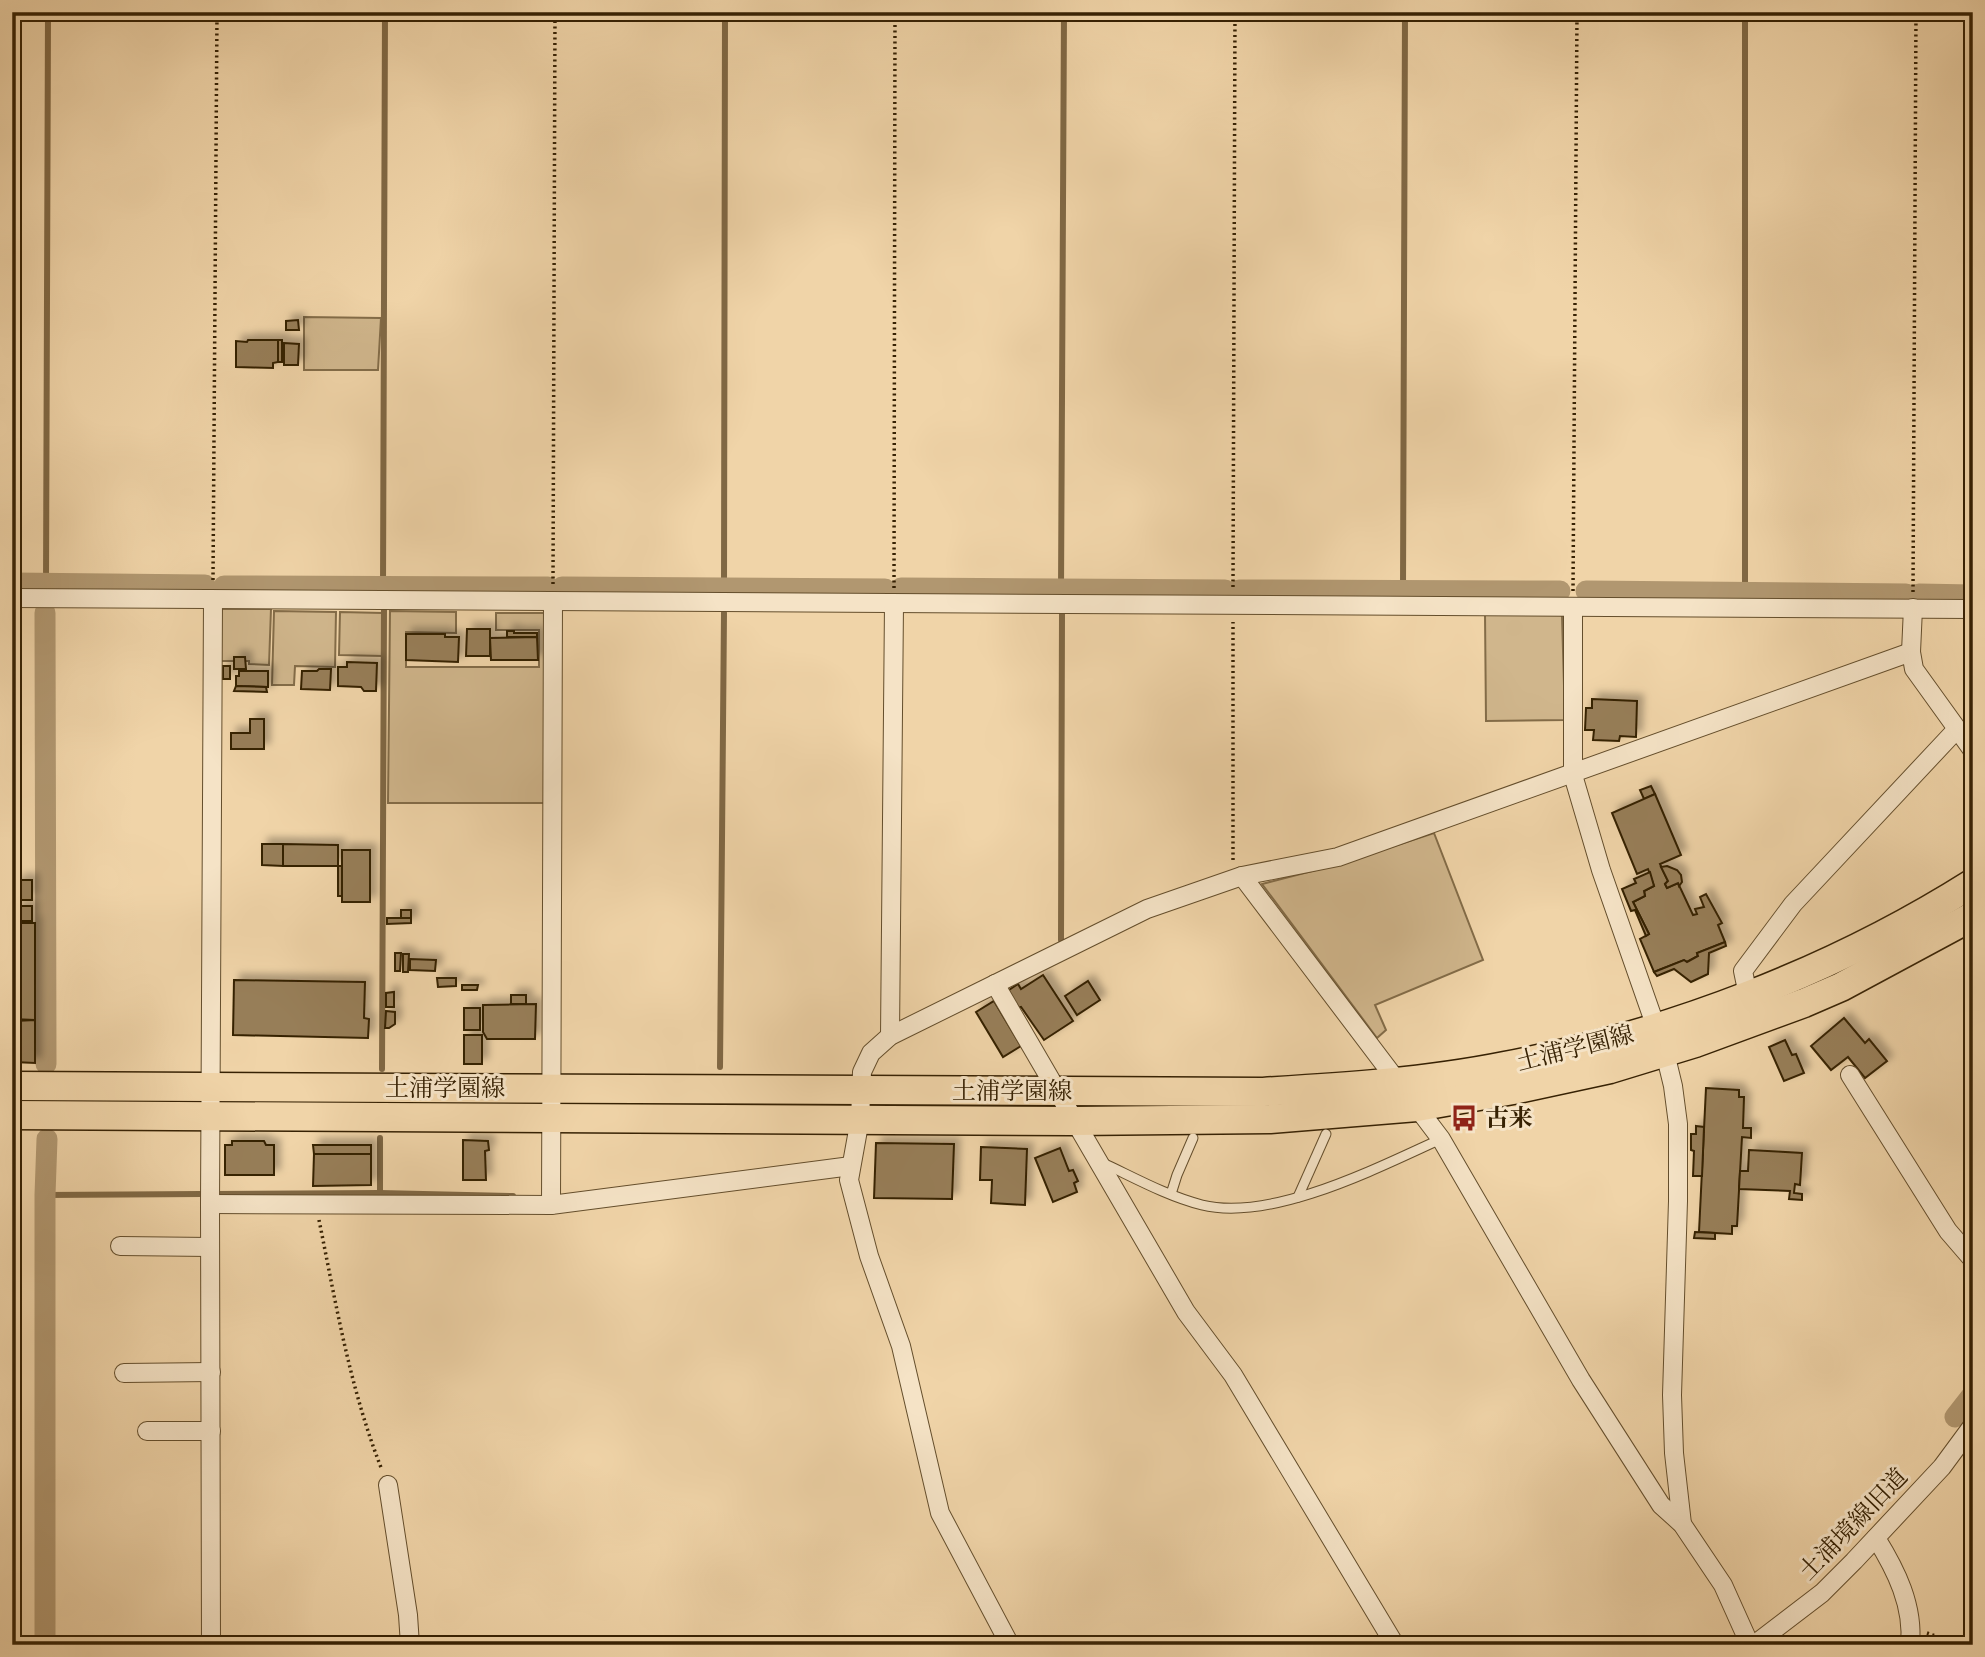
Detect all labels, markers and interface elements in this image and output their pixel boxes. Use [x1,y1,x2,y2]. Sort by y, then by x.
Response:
street label: 土浦学園線 [1512,1016,1637,1079]
street label: 土浦学園線 [385,1070,505,1105]
street label: 土浦学園線 [952,1073,1072,1108]
place label: 古来 [1485,1100,1533,1135]
bus stop icon: 古来 [1449,1103,1479,1133]
street label: 土浦境線旧道 [1790,1460,1915,1588]

